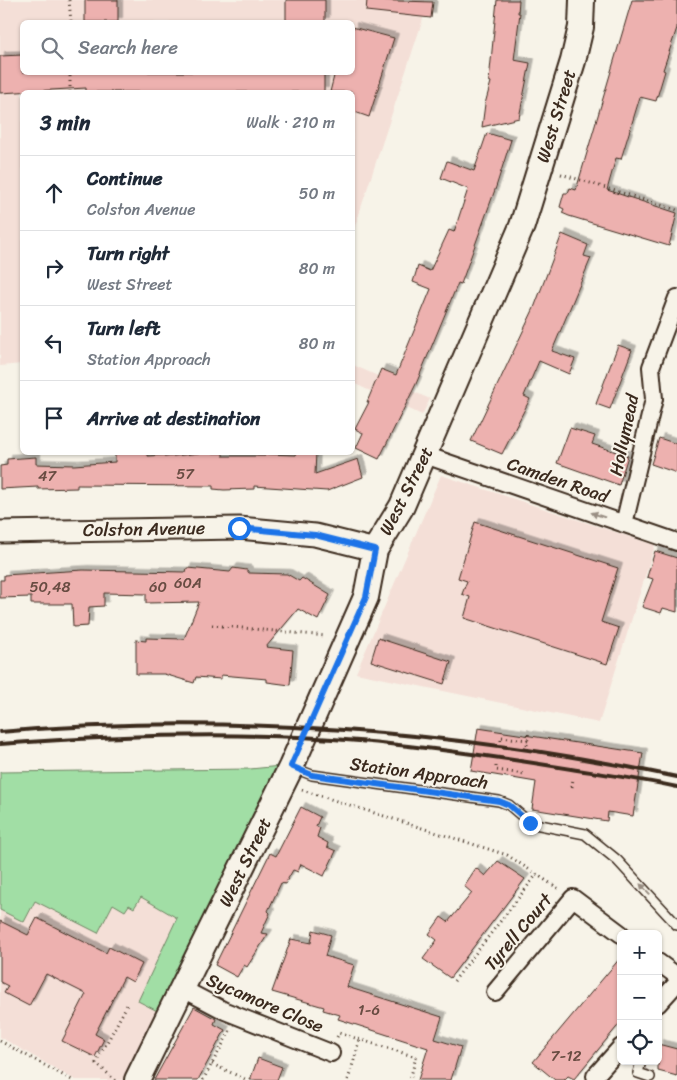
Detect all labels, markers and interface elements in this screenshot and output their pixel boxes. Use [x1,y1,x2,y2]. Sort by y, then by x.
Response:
search box [20,20,355,75]
text: Search here [78,31,178,64]
icon: search [38,34,66,62]
street label: West Street [527,65,585,167]
text: 3 min [40,104,90,142]
text: Walk · 210 m [246,108,335,137]
text: Continue [87,162,163,195]
icon: ahead [40,179,68,207]
text: 50 m [299,179,335,208]
text: Colston Avenue [87,195,196,224]
text: Turn right [87,237,169,270]
icon: right [40,254,68,282]
text: 80 m [299,254,335,283]
text: West Street [87,270,173,299]
text: Turn left [87,312,160,345]
icon: left [40,329,68,357]
text: 80 m [299,329,335,358]
text: Station Approach [87,345,211,374]
street label: Hollymead [600,390,649,479]
text: Arrive at destination [87,402,260,435]
icon: arrive [40,404,68,432]
street label: West Street [370,441,442,541]
street label: Camden Road [503,448,615,513]
house number: 57 [176,461,195,487]
house number: 47 [38,463,57,489]
one-way arrow [590,511,605,519]
street label: Colston Avenue [83,512,205,546]
route start [228,517,251,540]
house number: 60A [174,570,202,596]
house number: 50,48 [29,574,71,600]
house number: 60 [149,574,167,600]
street label: Station Approach [348,747,490,799]
street label: West Street [210,812,281,912]
route end [519,812,542,835]
one-way arrow [639,883,651,895]
street label: Tyrell Court [476,885,561,978]
map controls [617,930,662,1065]
button: + [617,930,662,975]
street label: Sycamore Close [201,964,329,1042]
button: − [617,975,662,1020]
house number: 1-6 [358,997,380,1023]
button: locate [617,1020,662,1065]
house number: 7-12 [551,1043,582,1069]

